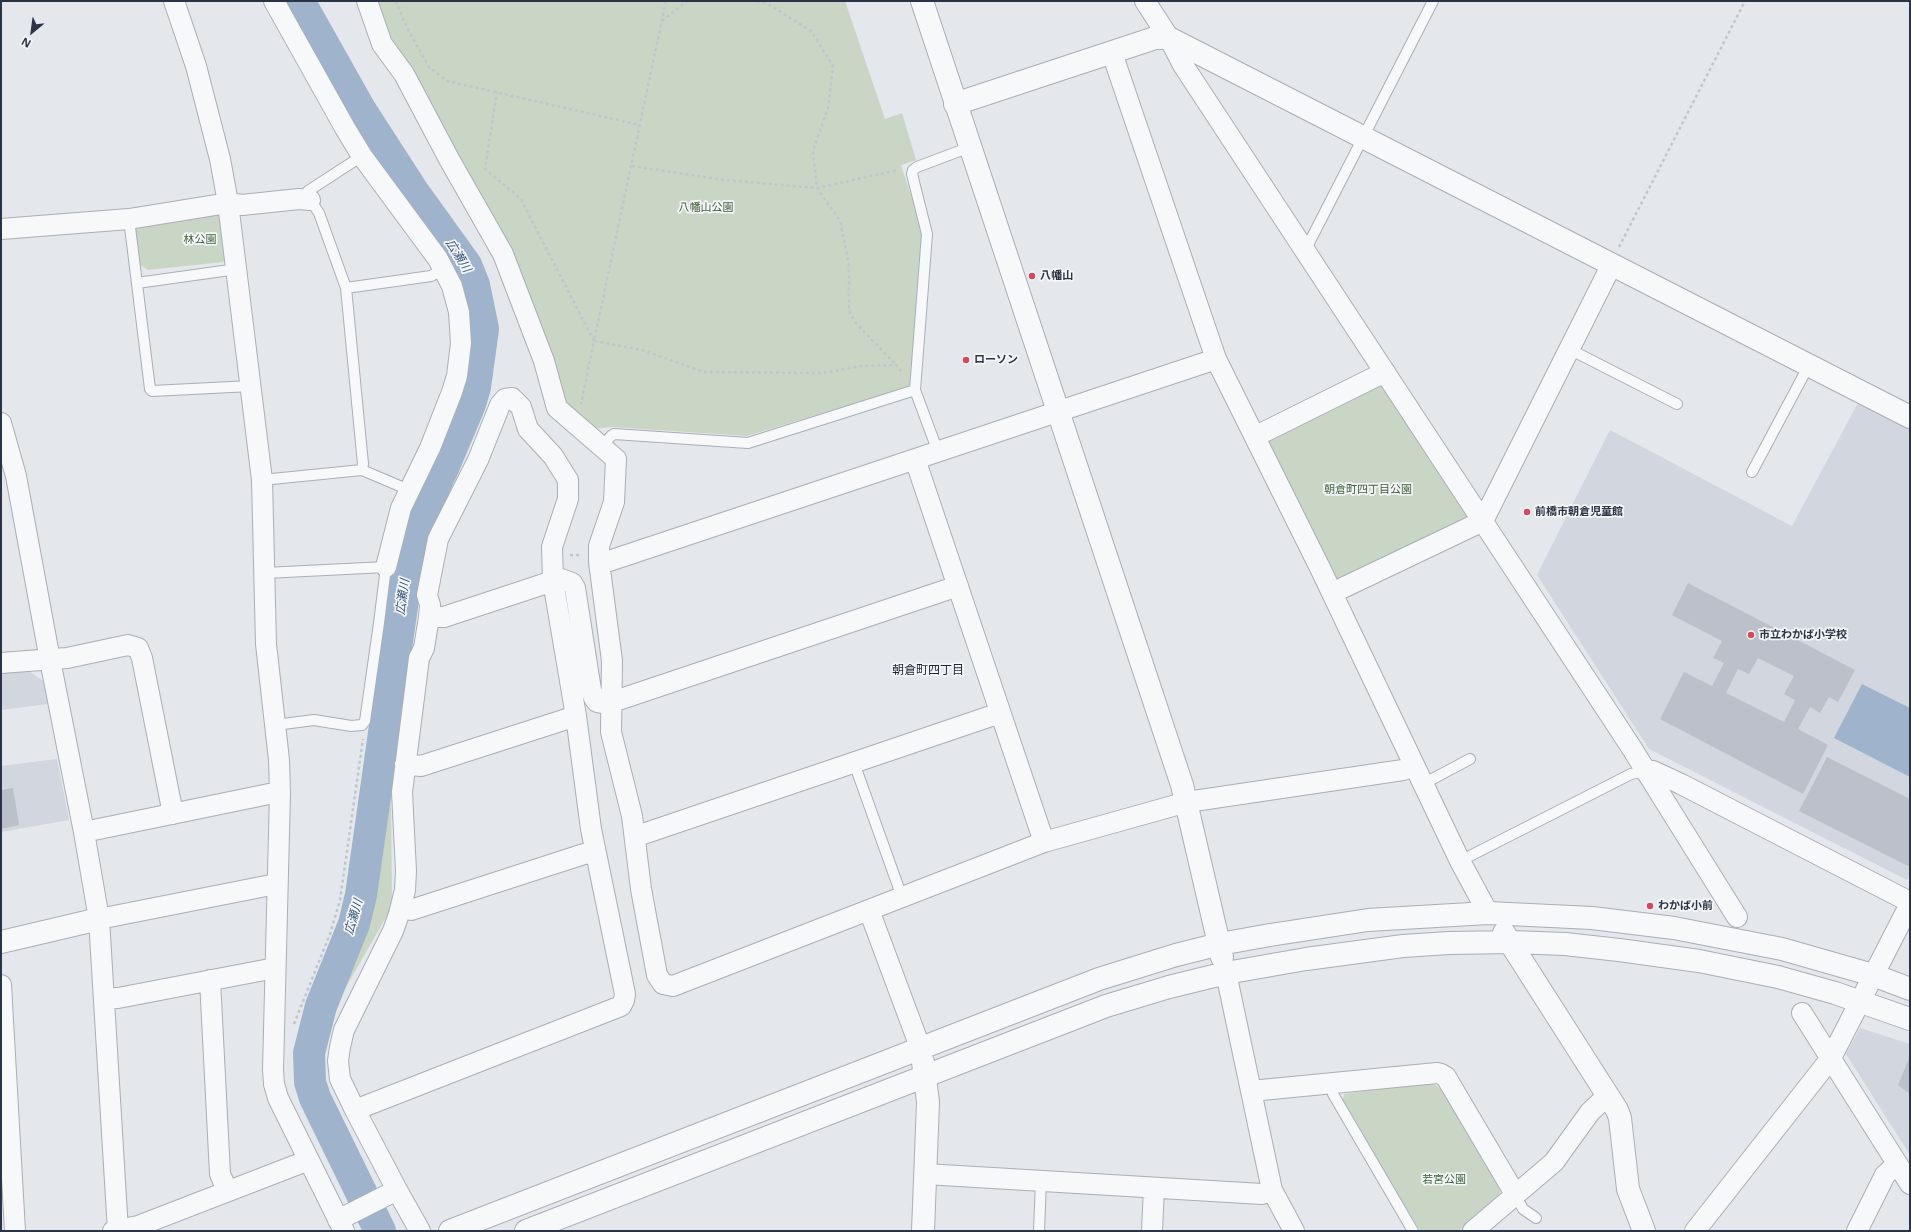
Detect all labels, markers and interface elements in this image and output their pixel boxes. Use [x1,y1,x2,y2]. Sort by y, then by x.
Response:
north arrow [12,12,52,52]
text: N [18,34,33,52]
park label: 八幡山公園 [679,201,733,215]
park label: 林公園 [184,233,216,247]
water label: 広瀬川 [442,237,474,275]
place label: 八幡山 [1040,269,1073,283]
marker: 八幡山 [1027,271,1037,281]
place label: ローソン [974,353,1018,367]
marker: ローソン [961,355,971,365]
park label: 朝倉町四丁目公園 [1324,483,1412,497]
place label: 前橋市朝倉児童館 [1535,505,1623,519]
marker: 前橋市朝倉児童館 [1522,507,1532,517]
water label: 広瀬川 [393,578,413,616]
place label: 市立わかば小学校 [1759,628,1847,642]
marker: 市立わかば小学校 [1746,630,1756,640]
district label: 朝倉町四丁目 [892,664,964,678]
water label: 広瀬川 [342,898,366,936]
place label: わかば小前 [1658,899,1713,913]
marker: わかば小前 [1645,901,1655,911]
park label: 若宮公園 [1422,1173,1466,1187]

